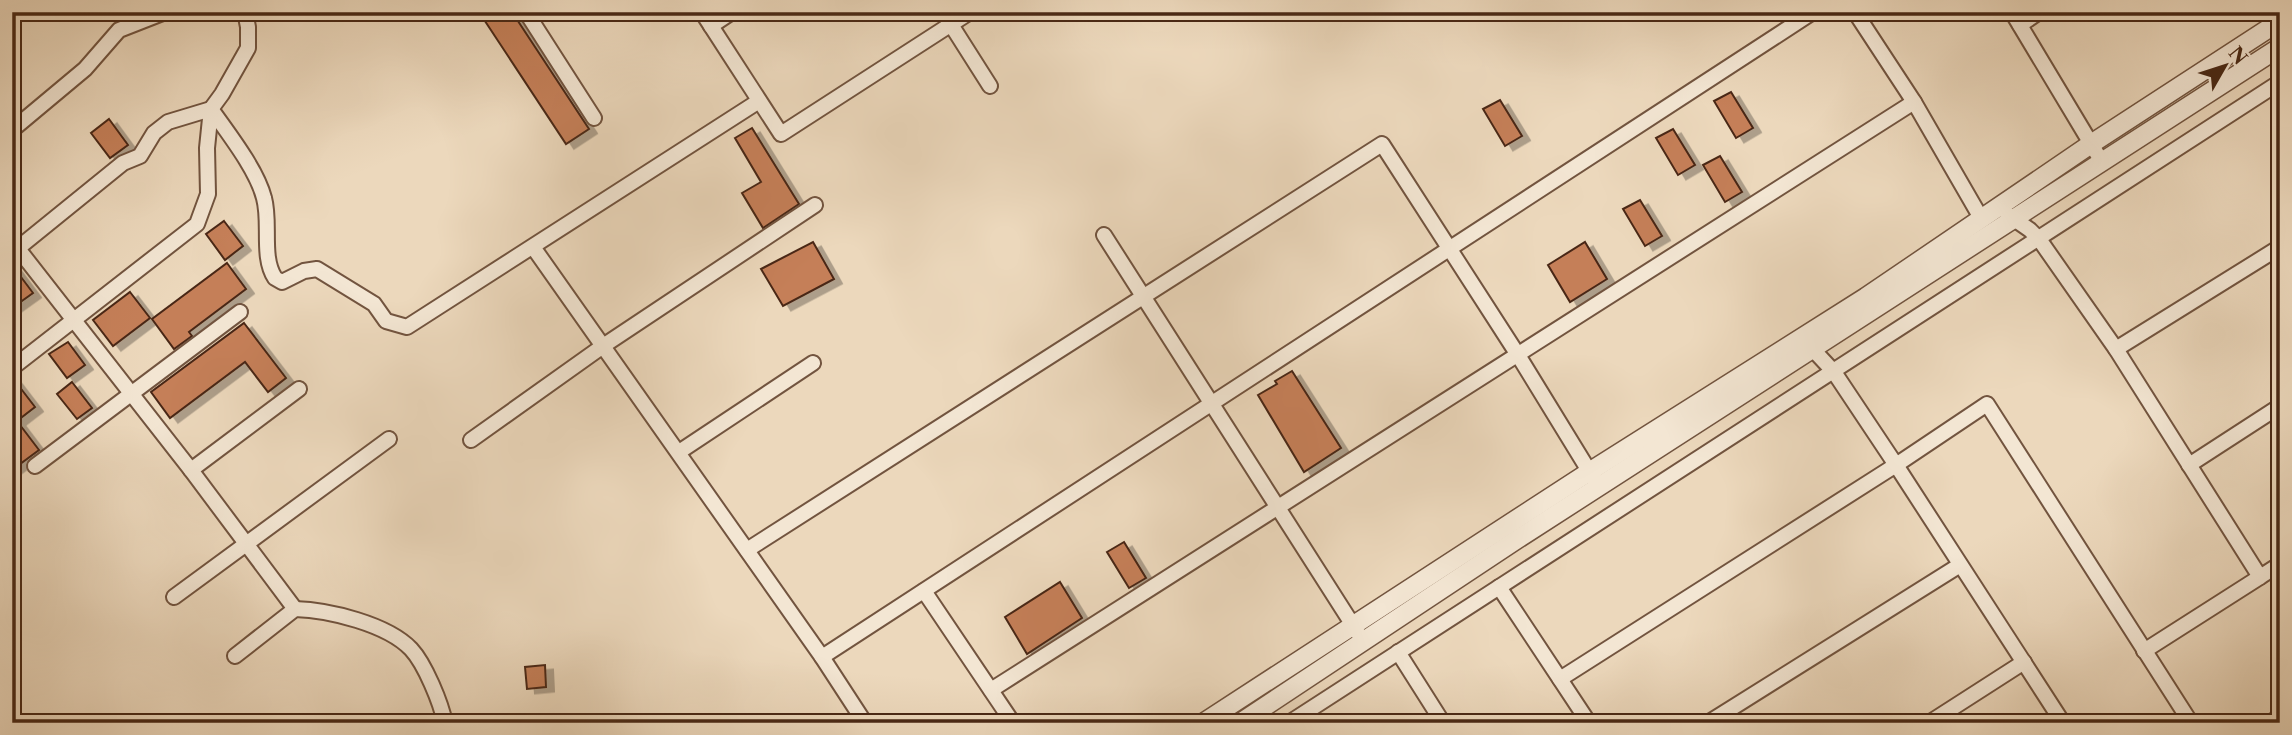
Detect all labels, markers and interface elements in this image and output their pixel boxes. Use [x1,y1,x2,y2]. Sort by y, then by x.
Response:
north arrow [2190,32,2260,102]
text: N [2224,42,2252,69]

